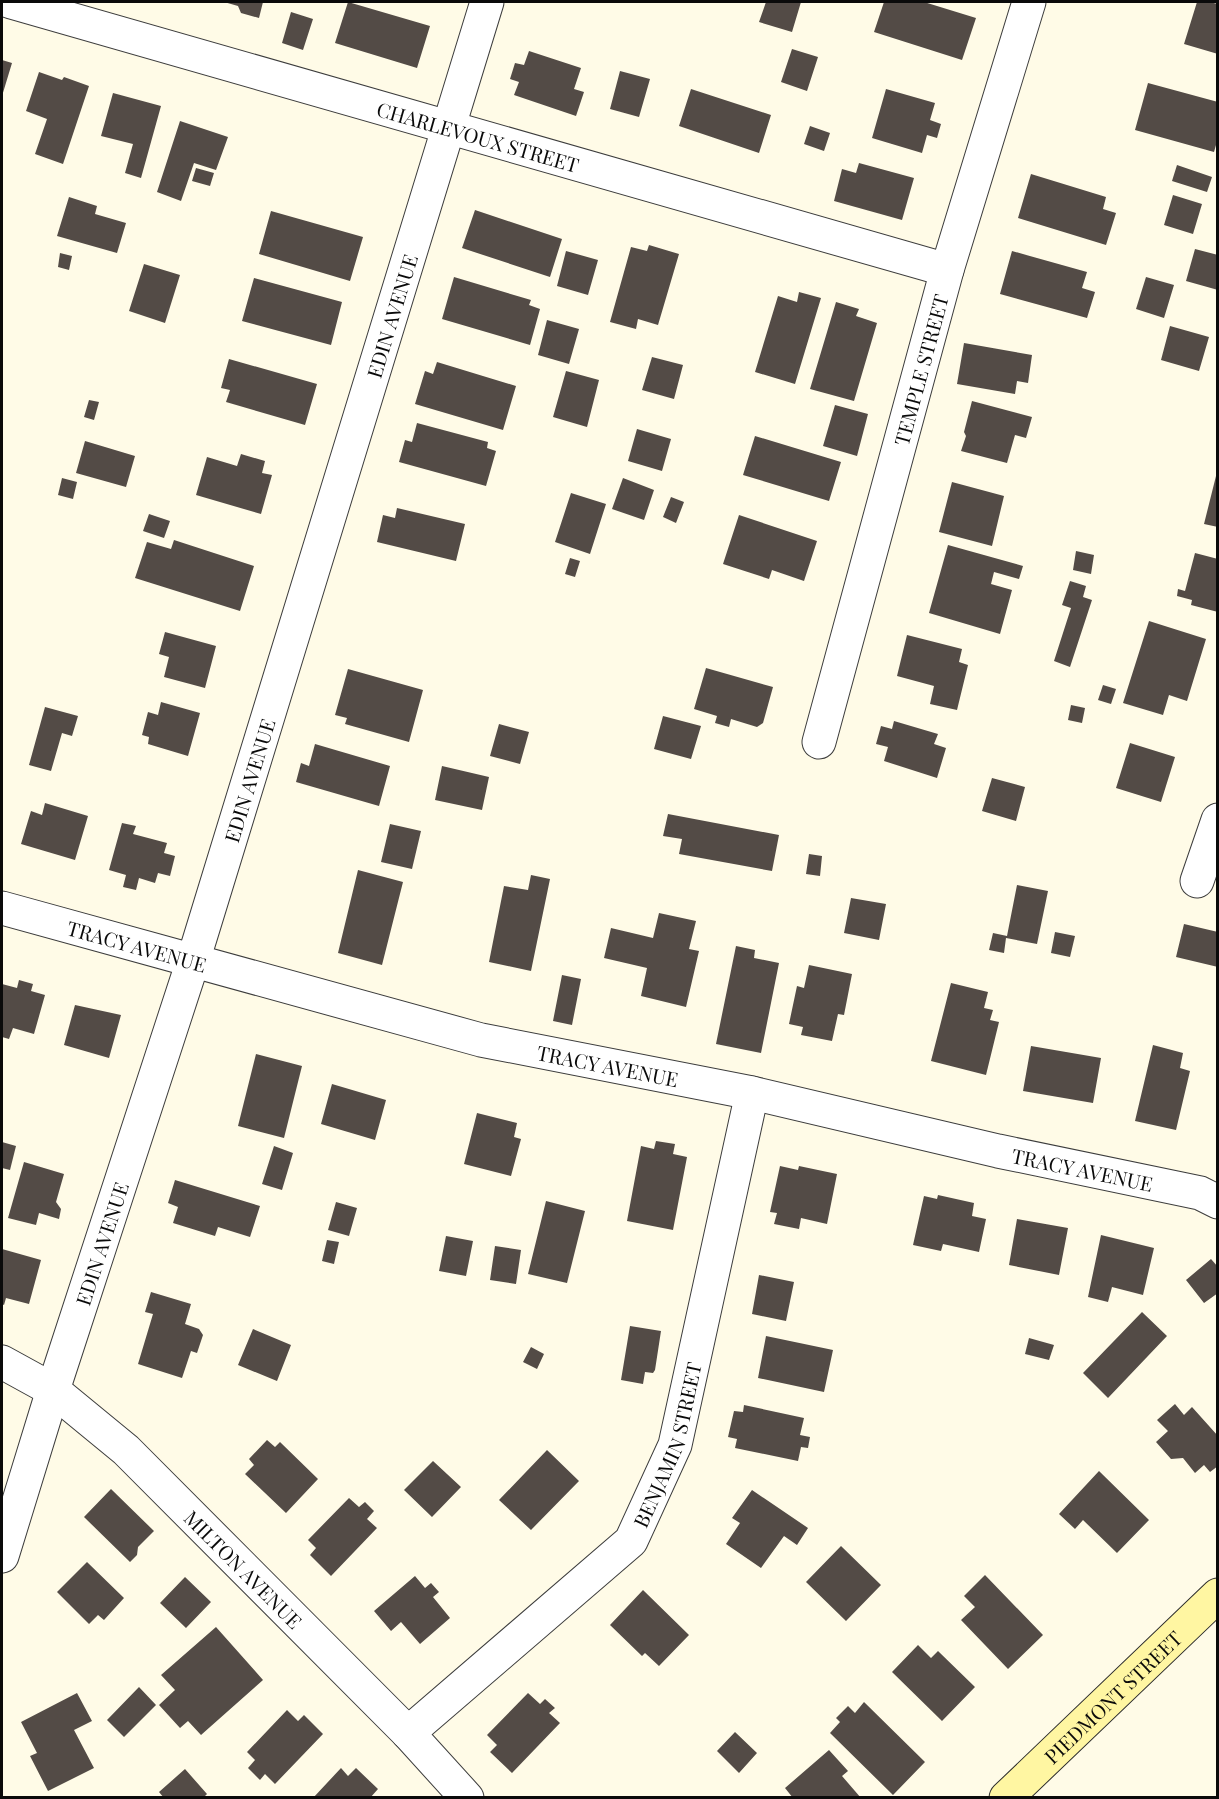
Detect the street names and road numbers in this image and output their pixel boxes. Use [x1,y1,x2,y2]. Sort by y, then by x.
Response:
street label: CHARLEVOUX STREET [374,94,582,178]
street label: EDIN AVENUE [359,250,423,381]
street label: TEMPLE STREET [887,291,953,448]
street label: EDIN AVENUE [217,715,280,845]
street label: TRACY AVENUE [64,913,210,977]
street label: TRACY AVENUE [535,1038,681,1092]
street label: TRACY AVENUE [1010,1141,1155,1196]
street label: EDIN AVENUE [68,1178,134,1308]
street label: BENJAMIN STREET [626,1359,706,1531]
street label: MILTON AVENUE [179,1504,309,1633]
street label: PIEDMONT STREET [1037,1624,1187,1769]

